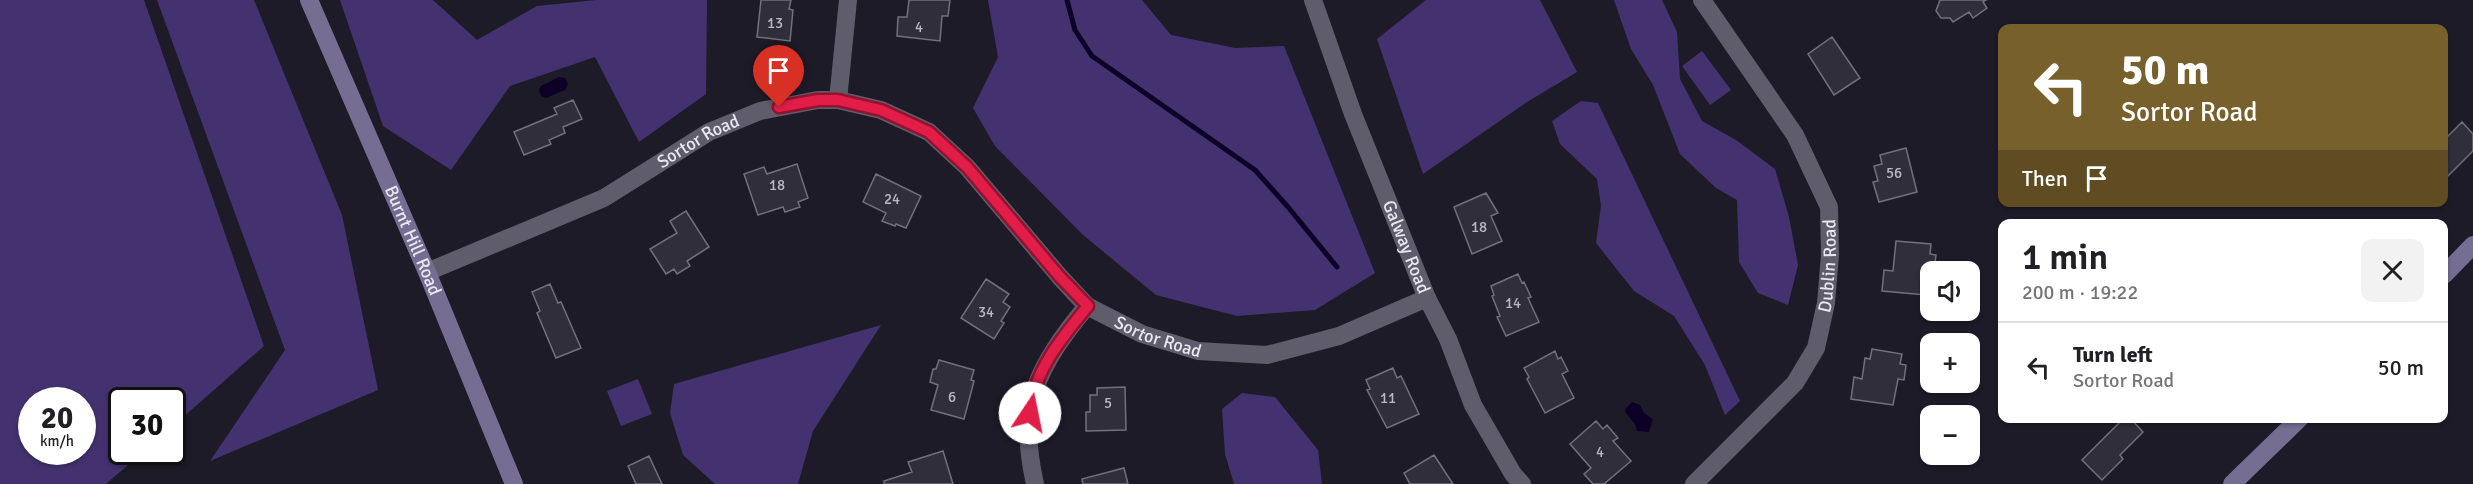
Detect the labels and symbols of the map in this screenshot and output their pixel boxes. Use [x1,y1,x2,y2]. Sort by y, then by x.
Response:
house number: 13 [767,14,783,32]
house number: 4 [915,18,923,36]
pin [753,45,804,107]
street label: Sortor Road [653,110,742,173]
house number: 56 [1886,164,1902,182]
house number: 18 [769,176,785,194]
street label: Burnt Hill Road [380,182,446,299]
house number: 24 [884,190,900,208]
street label: Galway Road [1378,197,1435,297]
house number: 18 [1471,218,1487,236]
street label: Dublin Road [1813,219,1841,315]
house number: 14 [1505,294,1521,312]
house number: 34 [978,303,994,321]
street label: Sortor Road [1111,311,1204,362]
position arrow [998,381,1062,445]
speed limit sign: 30 [108,387,186,465]
house number: 6 [948,388,956,406]
house number: 11 [1380,389,1396,407]
house number: 5 [1104,394,1112,412]
house number: 4 [1596,443,1604,461]

